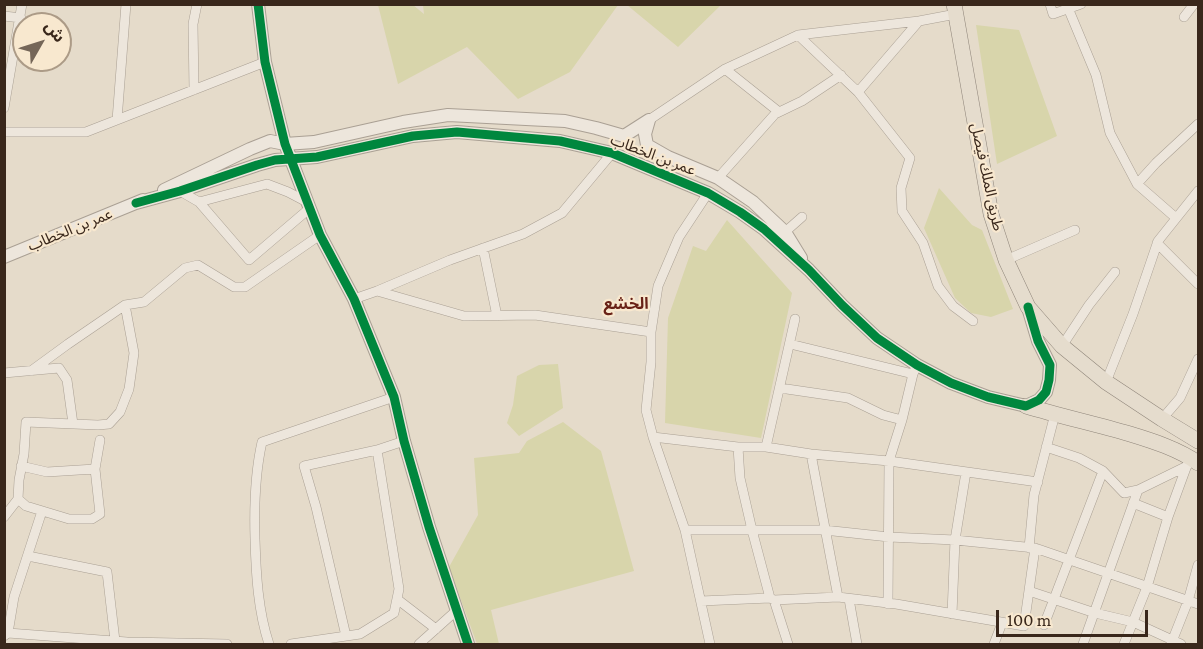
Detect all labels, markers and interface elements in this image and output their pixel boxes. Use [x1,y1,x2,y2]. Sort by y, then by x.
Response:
north arrow [12,12,72,72]
text: ش [41,18,68,45]
street label: طريق الملك فيصل [967,121,1007,233]
street label: عمر بن الخطاب [608,131,698,179]
street label: عمر بن الخطاب [25,205,115,255]
district label: الخشع [603,294,649,314]
scale bar [999,598,1150,636]
text: 100 m [1007,610,1051,630]

